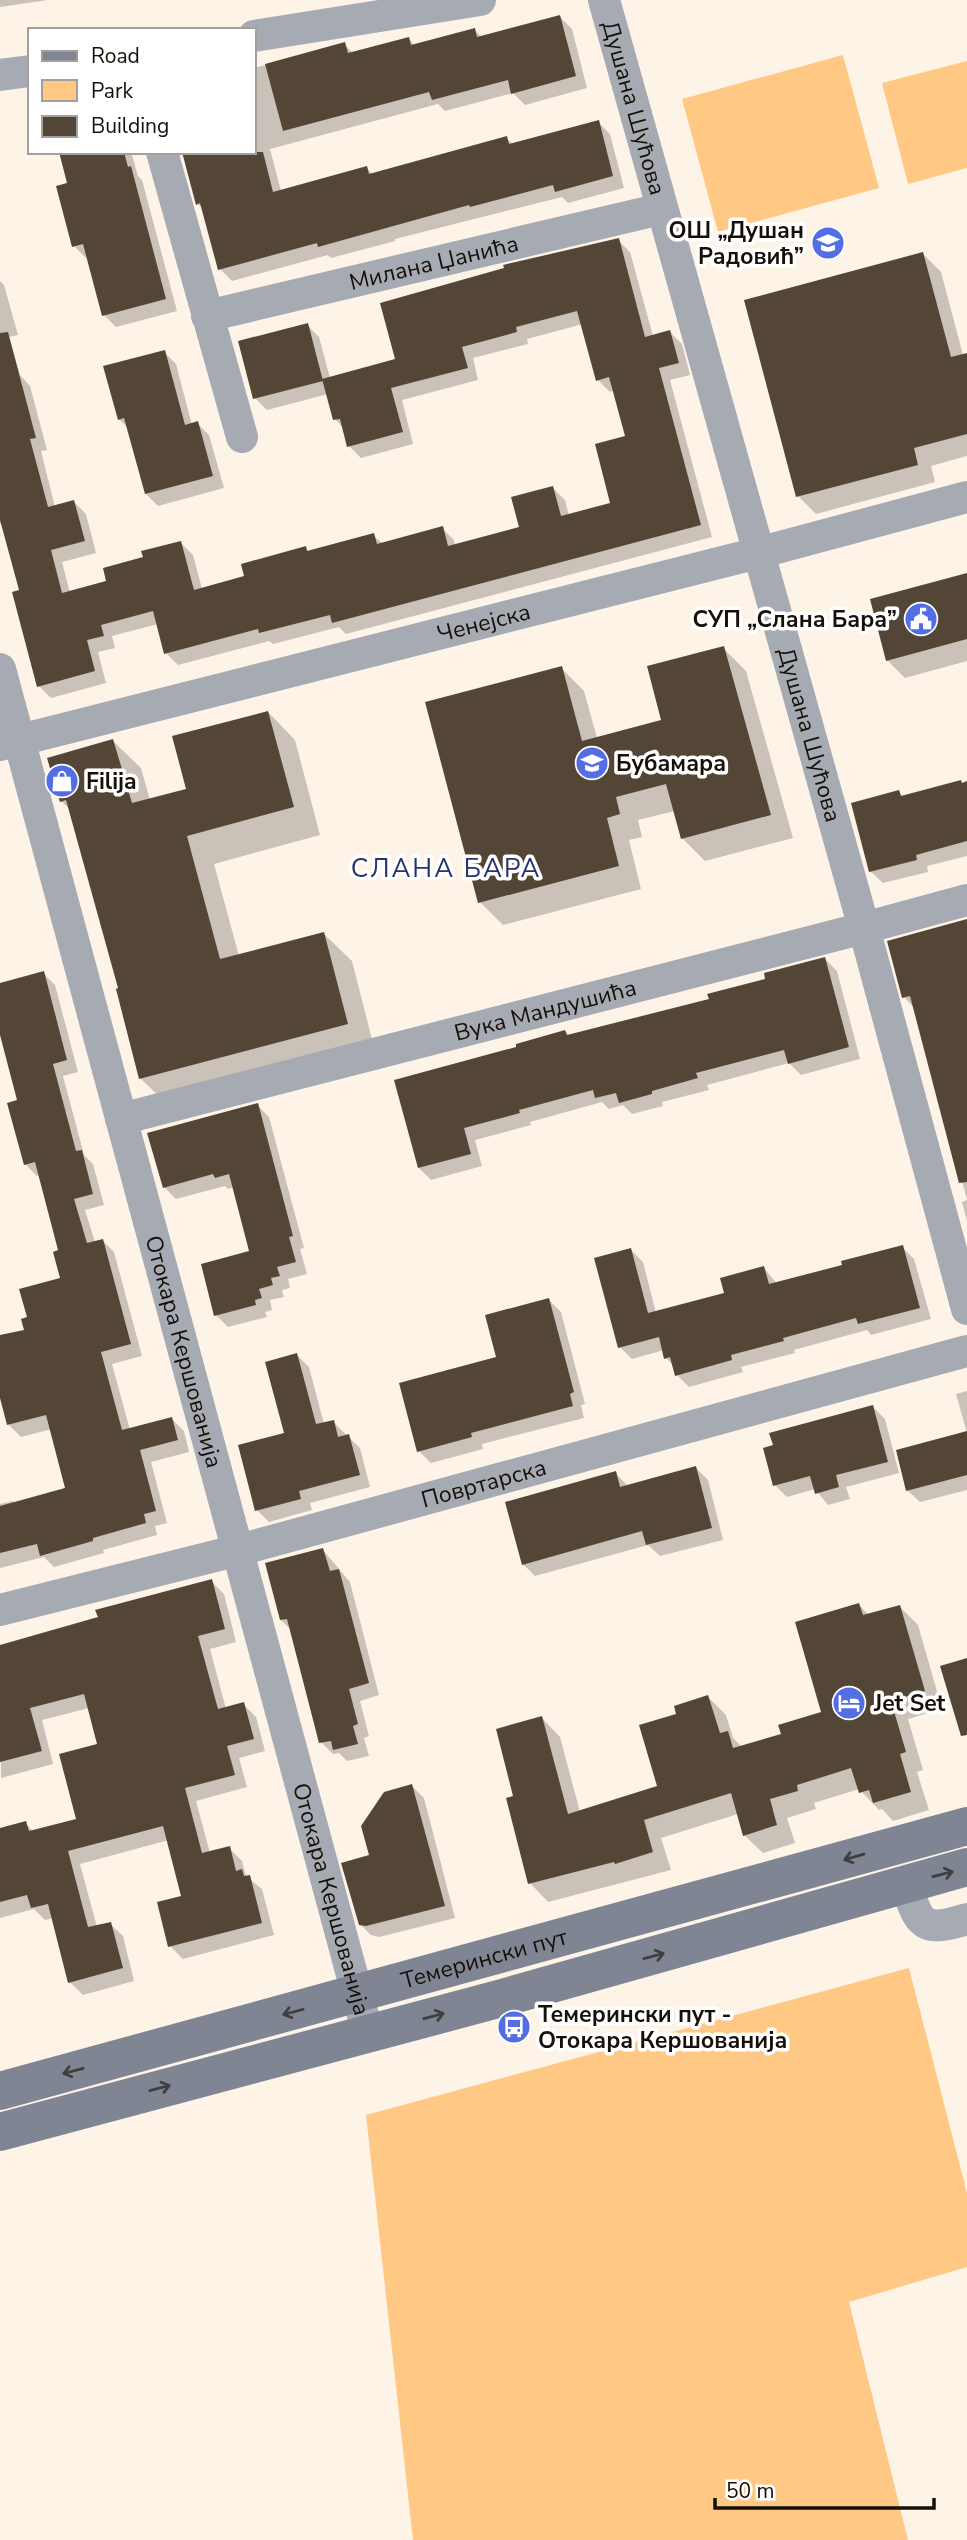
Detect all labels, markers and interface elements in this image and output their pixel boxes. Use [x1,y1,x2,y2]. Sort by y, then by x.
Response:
street label: Душана Шућова [595,17,673,199]
legend [28,28,256,154]
text: Road [91,42,140,70]
text: Park [91,77,133,105]
text: Building [91,112,169,140]
place label: ОШ „Душан Радовић” [669,215,804,272]
school or university icon: ОШ „Душан Радовић” [809,224,847,262]
street label: Милана Џанића [346,228,522,297]
street label: Ченејска [434,596,534,649]
public building icon: СУП „Слана Бара” [902,600,940,638]
place label: СУП „Слана Бара” [692,604,897,635]
street label: Душана Шућова [771,644,849,825]
school or university icon: Бубамара [573,744,611,782]
place label: Бубамара [616,748,726,779]
shop icon: Filija [43,762,81,800]
place label: Filija [86,766,137,797]
district label: СЛАНА БАРА [351,851,541,886]
street label: Вука Мандушића [451,972,640,1048]
street label: Отокара Кершованија [138,1232,230,1471]
street label: Повртарска [418,1451,550,1515]
hotel icon: Jet Set [830,1684,868,1722]
place label: Jet Set [873,1688,946,1719]
street label: Отокара Кершованија [285,1779,378,2019]
one-way arrow [843,1851,866,1864]
one-way arrow [932,1866,954,1879]
street label: Темерински пут [398,1921,571,1996]
one-way arrow [642,1949,664,1962]
place label: Темерински пут - Отокара Кершованија [538,1999,787,2056]
one-way arrow [282,2006,304,2019]
bus stop icon: Темерински пут - Отокара Кершованија [495,2008,533,2046]
one-way arrow [422,2009,445,2022]
one-way arrow [62,2065,85,2078]
one-way arrow [149,2081,171,2094]
scale bar [715,2466,934,2510]
text: 50 m [726,2477,775,2505]

